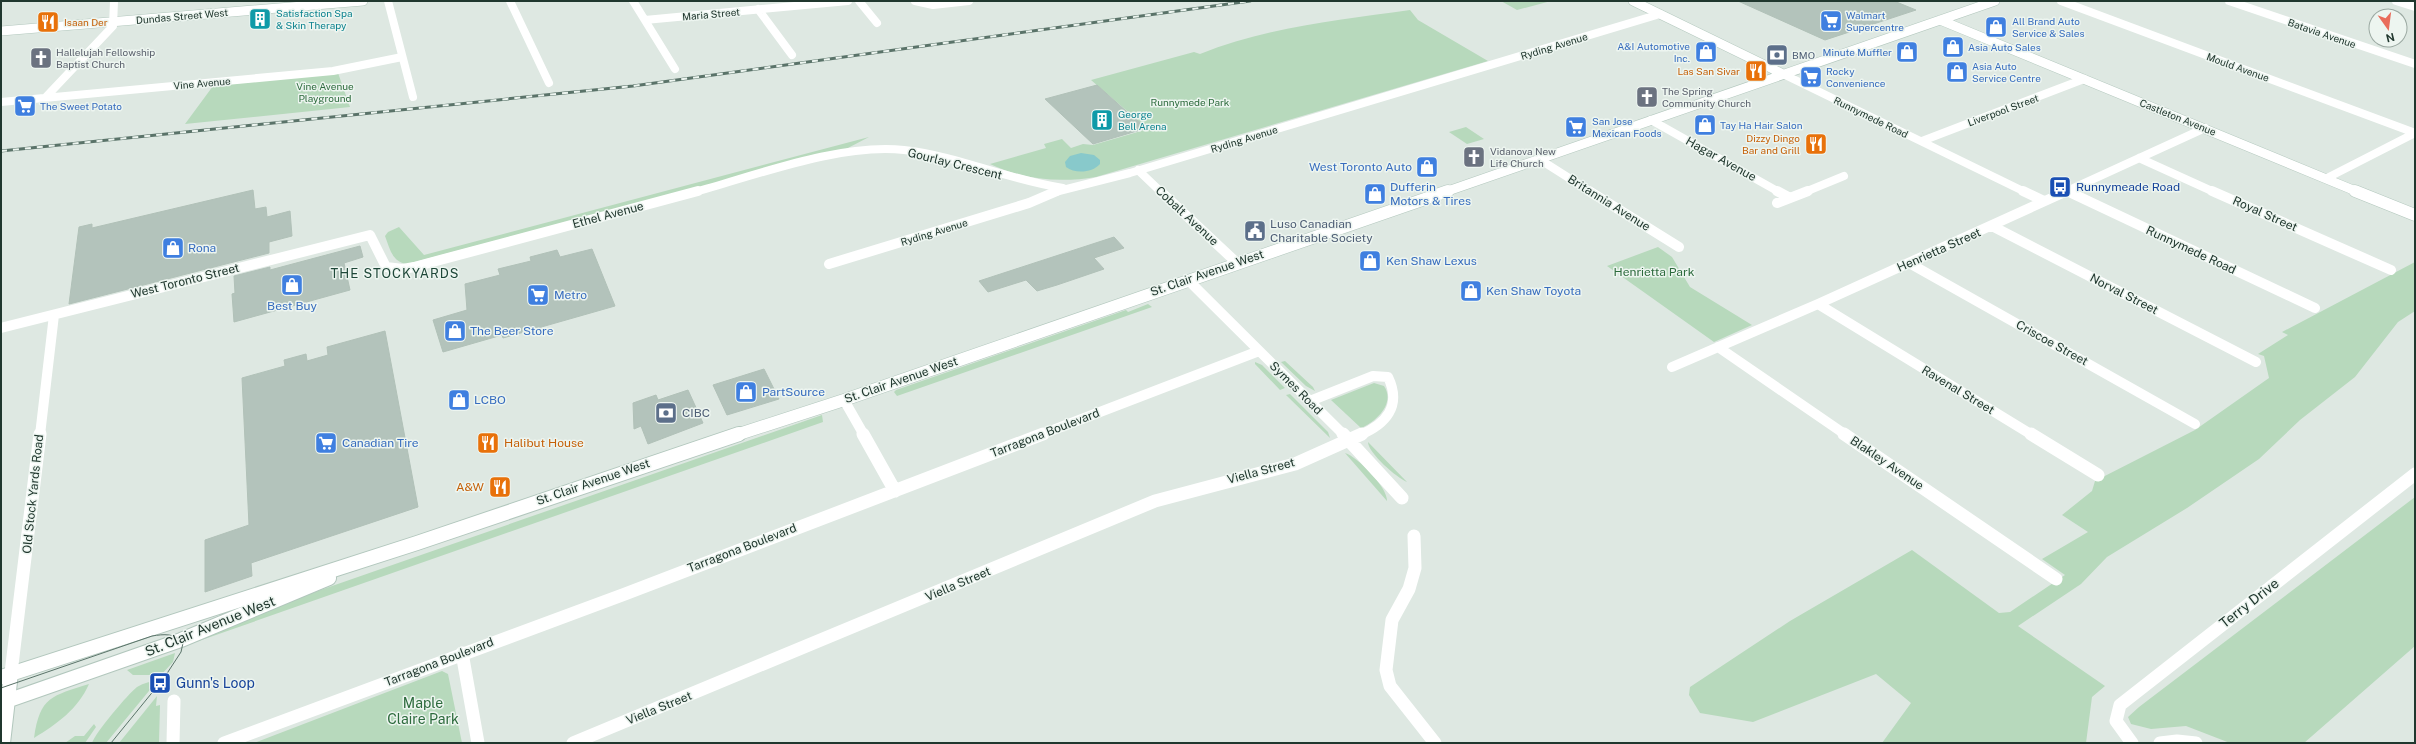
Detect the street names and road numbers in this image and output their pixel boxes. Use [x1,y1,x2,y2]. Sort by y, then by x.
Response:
street label: Maria Street [682,5,740,23]
street label: Dundas Street West [135,6,229,26]
street label: Batavia Avenue [2286,16,2358,50]
street label: Ryding Avenue [1519,30,1589,62]
street label: Mould Avenue [2205,50,2271,84]
street label: Vine Avenue [173,74,231,91]
street label: Liverpool Street [1966,92,2040,128]
street label: Runnymede Road [1832,94,1910,140]
street label: Castleton Avenue [2138,96,2218,138]
street label: Ryding Avenue [1209,123,1279,155]
street label: Hagar Avenue [1683,134,1759,184]
street label: Gourlay Crescent [906,145,1004,183]
street label: Britannia Avenue [1565,172,1653,234]
street label: Cobalt Avenue [1153,183,1221,249]
street label: Royal Street [2231,194,2300,235]
street label: Ethel Avenue [571,199,645,231]
street label: Ryding Avenue [899,216,969,248]
street label: Runnymede Road [2144,223,2238,277]
street label: Henrietta Street [1895,225,1983,275]
street label: St. Clair Avenue West [1148,247,1266,299]
street label: West Toronto Street [129,261,241,301]
street label: Norval Street [2088,271,2161,317]
street label: Criscoe Street [2014,317,2091,369]
street label: St. Clair Avenue West [842,354,960,406]
street label: Symes Road [1267,359,1325,417]
street label: Ravenal Street [1919,363,1997,417]
street label: Tarragona Boulevard [989,406,1101,460]
street label: Blakley Avenue [1848,433,1927,493]
street label: Old Stock Yards Road [20,434,46,554]
street label: Viella Street [1226,455,1297,487]
street label: St. Clair Avenue West [534,456,652,508]
street label: Tarragona Boulevard [686,521,798,575]
street label: Viella Street [923,564,993,604]
street label: Terry Drive [2216,575,2282,631]
street label: St. Clair Avenue West [143,593,277,659]
street label: Tarragona Boulevard [383,635,495,689]
street label: Viella Street [624,688,694,728]

